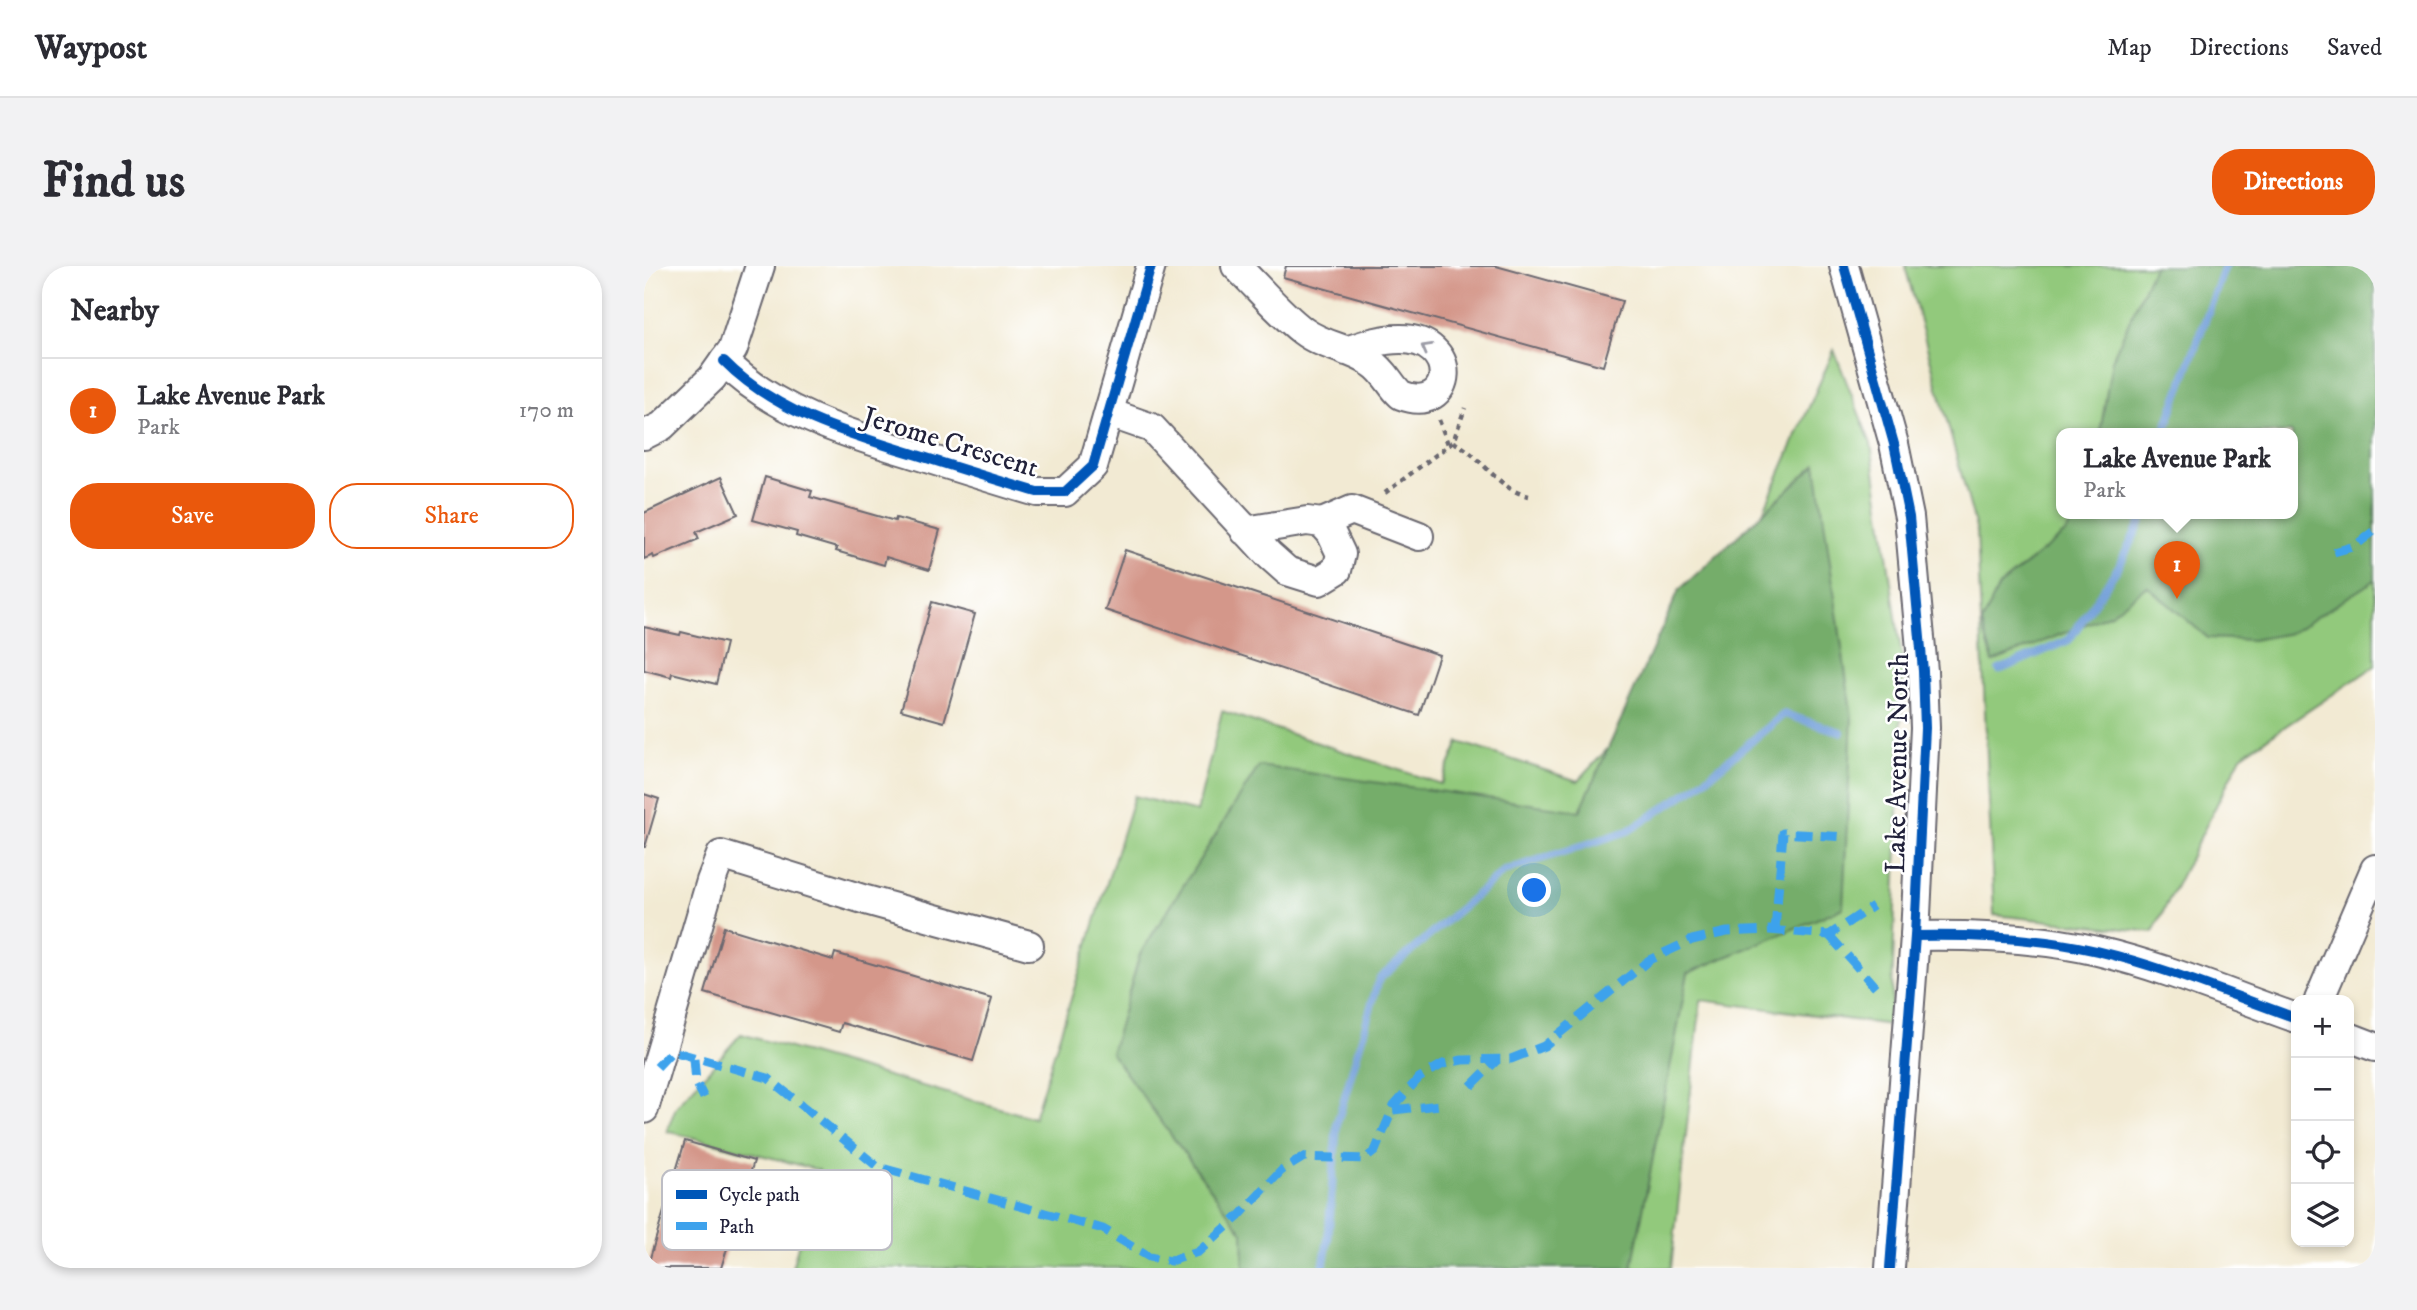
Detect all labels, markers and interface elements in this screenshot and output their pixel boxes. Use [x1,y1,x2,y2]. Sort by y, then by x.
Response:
text: Waypost [35,28,147,69]
text: Map [2107,33,2152,63]
text: Directions [2190,33,2289,63]
text: Saved [2327,33,2382,63]
button: Directions [2212,149,2375,215]
text: Find us [42,151,185,213]
text: Nearby [70,293,159,330]
one-way arrow [1420,342,1433,356]
text: Lake Avenue Park [137,380,325,413]
text: 1 [89,396,97,425]
text: 170 m [519,396,574,425]
street label: Jerome Crescent [856,398,1043,486]
text: Park [137,413,180,442]
popup [2056,428,2298,519]
text: Lake Avenue Park [2083,443,2271,476]
text: Park [2083,476,2126,505]
button: Save [70,483,315,549]
button: Share [329,483,574,549]
pin: 1 [2154,541,2200,599]
street label: Lake Avenue North [1878,652,1917,873]
your location [1517,873,1551,907]
map controls [2291,995,2354,1247]
button: + [2291,995,2354,1058]
button: − [2291,1058,2354,1121]
button: locate [2291,1121,2354,1184]
legend [662,1170,892,1250]
text: Cycle path [719,1184,800,1207]
button: layers [2291,1184,2354,1247]
text: Path [719,1216,754,1239]

